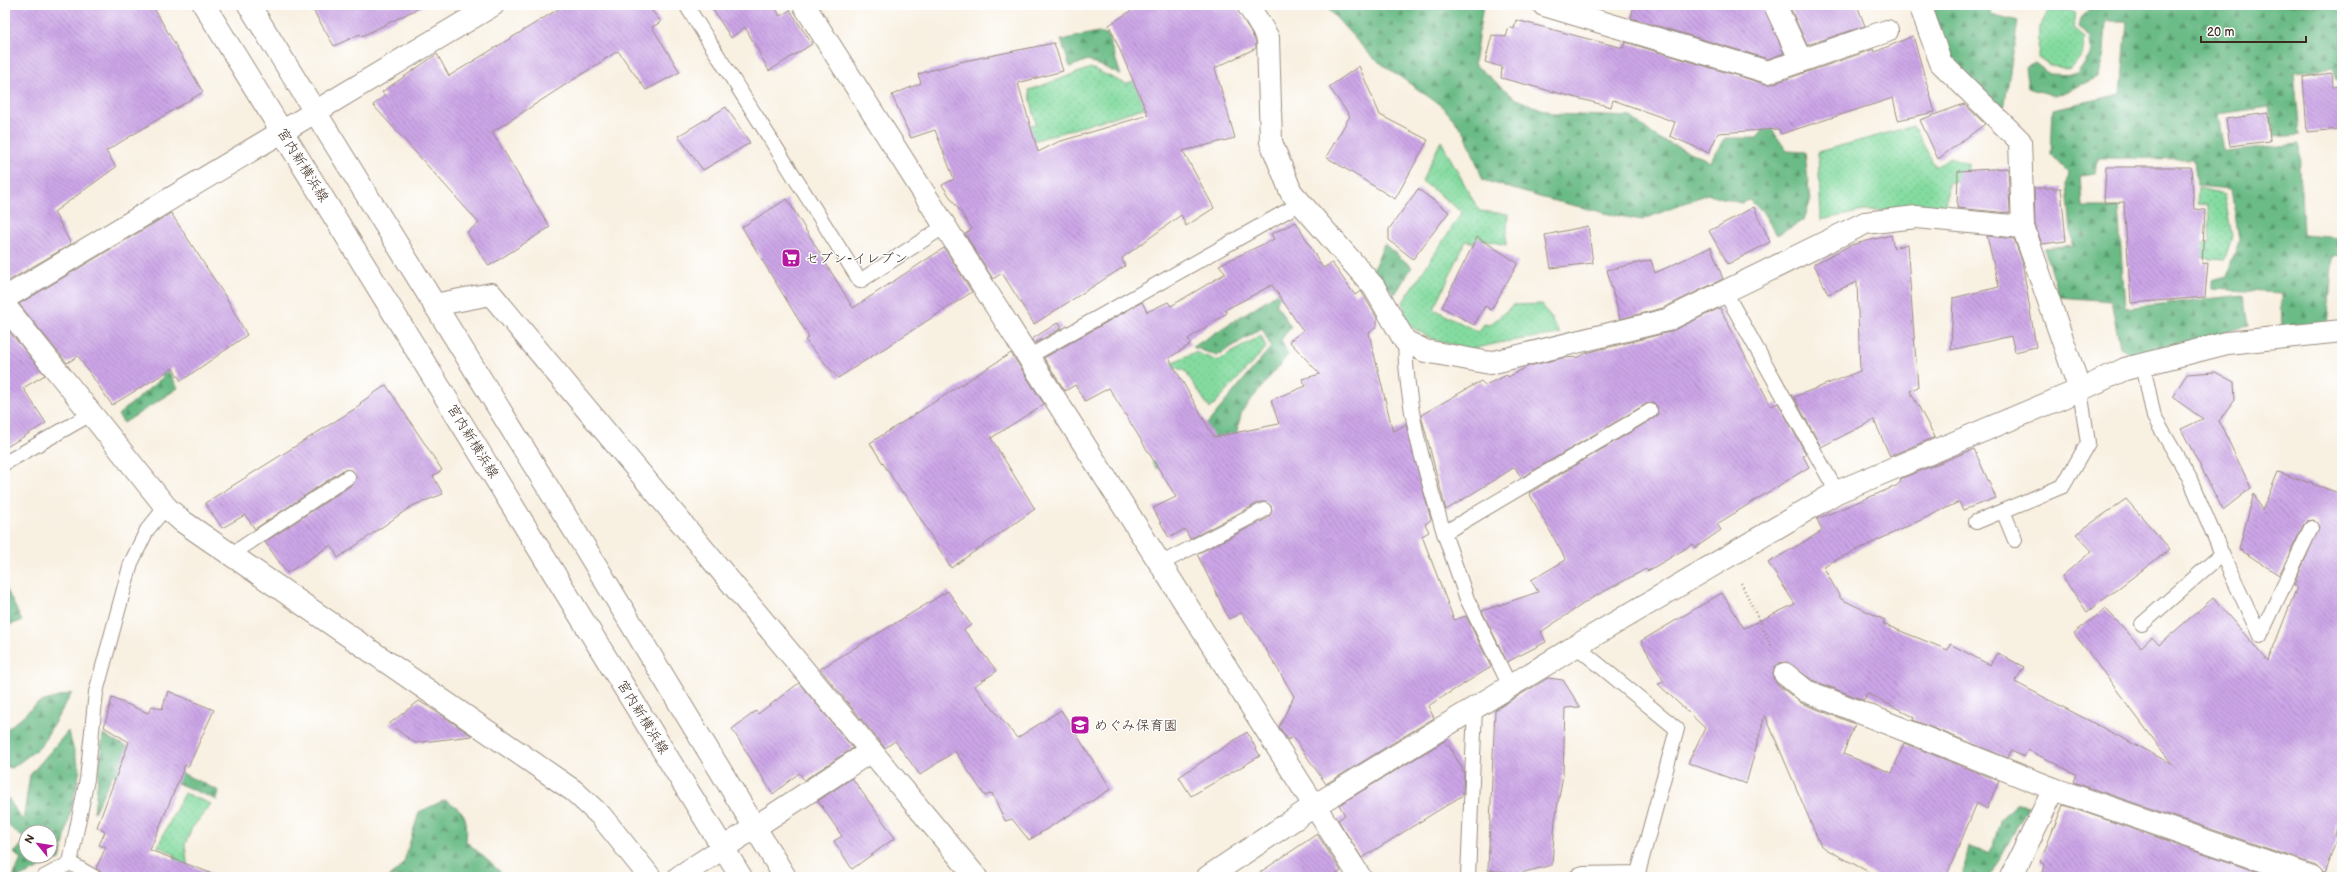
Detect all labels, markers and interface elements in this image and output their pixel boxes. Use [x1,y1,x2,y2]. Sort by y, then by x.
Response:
scale bar [2201,18,2306,44]
text: 20 m [2207,25,2234,40]
street label: 宮内新横浜線 [274,125,332,205]
supermarket icon: セブン-イレブン [780,247,802,269]
place label: セブン-イレブン [805,250,908,267]
street label: 宮内新横浜線 [444,401,502,481]
street label: 宮内新横浜線 [614,677,672,757]
school or university icon: めぐみ保育園 [1069,714,1091,736]
place label: めぐみ保育園 [1094,717,1177,734]
north arrow [18,824,58,864]
text: N [22,832,37,846]

